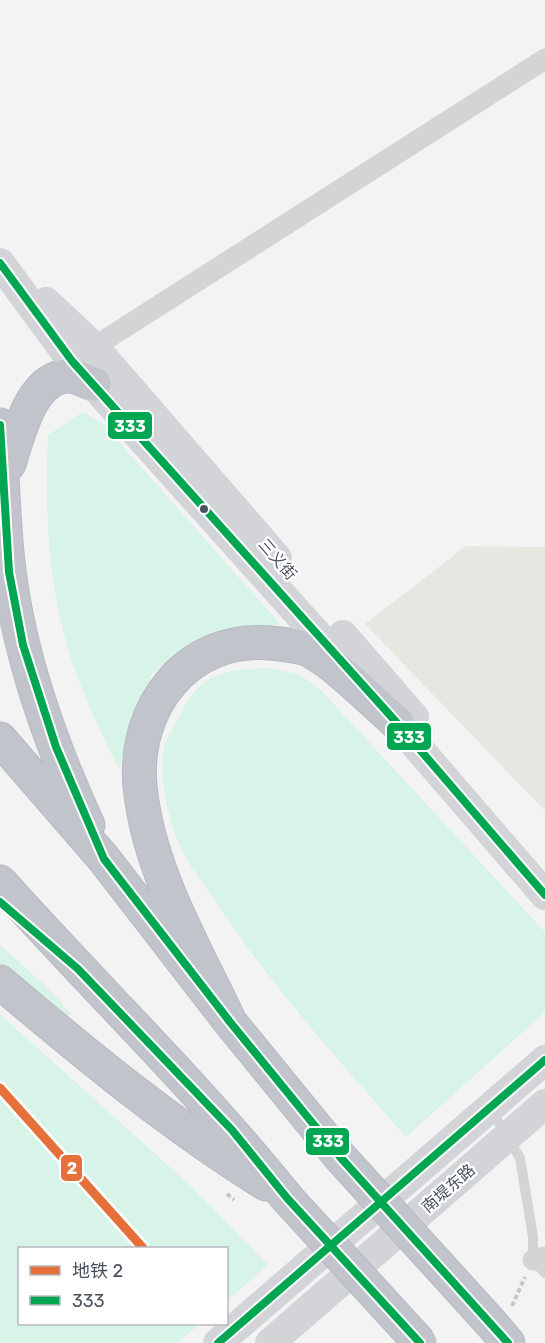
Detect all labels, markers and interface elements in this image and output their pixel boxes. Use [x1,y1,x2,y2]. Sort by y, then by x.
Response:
line badge: 333 [107,411,153,440]
text: 333 [114,417,146,436]
unlabelled marker [198,503,210,515]
street label: 三义街 [255,535,301,584]
line badge: 333 [386,722,432,751]
text: 333 [393,728,425,747]
line badge: 333 [305,1127,350,1156]
text: 333 [312,1132,344,1151]
line badge: 2 [60,1154,83,1182]
text: 2 [67,1159,77,1178]
street label: 南堤东路 [418,1160,479,1217]
legend [18,1247,228,1325]
text: 地铁 2 [72,1260,123,1282]
text: 333 [72,1290,104,1312]

